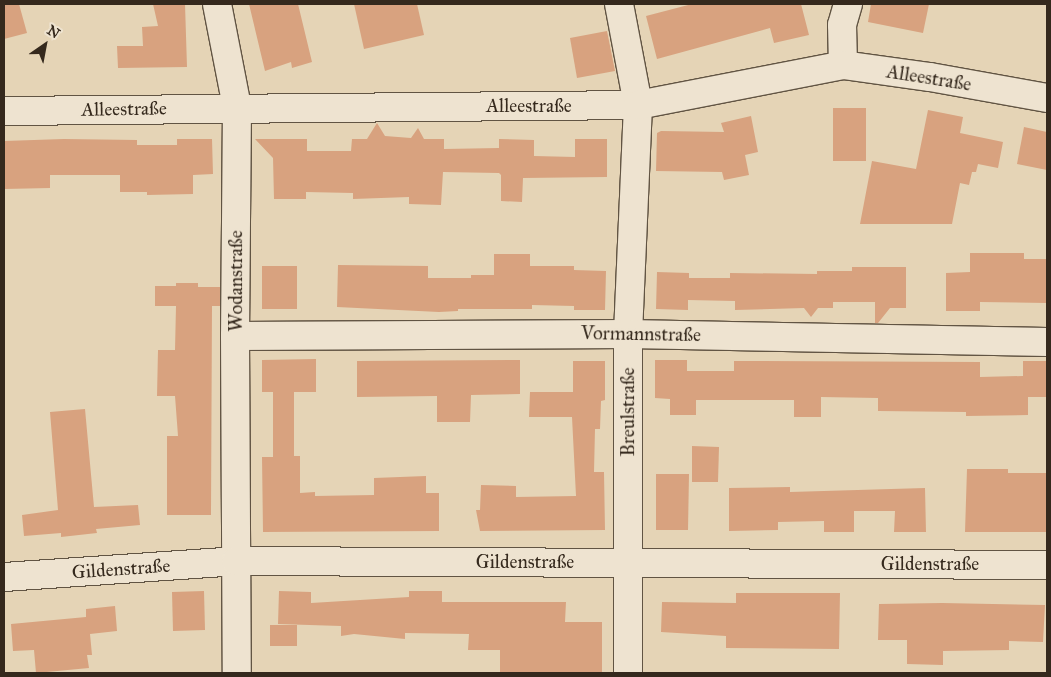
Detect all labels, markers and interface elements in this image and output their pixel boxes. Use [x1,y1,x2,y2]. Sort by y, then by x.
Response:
north arrow [20,20,70,70]
text: N [44,22,63,42]
street label: Alleestraße [885,60,973,96]
street label: Alleestraße [486,95,572,117]
street label: Alleestraße [81,97,167,121]
street label: Wodanstraße [225,230,247,332]
street label: Vormannstraße [581,322,701,346]
street label: Breulstraße [617,367,639,457]
street label: Gildenstraße [476,551,574,573]
street label: Gildenstraße [881,553,979,575]
street label: Gildenstraße [71,554,171,584]

